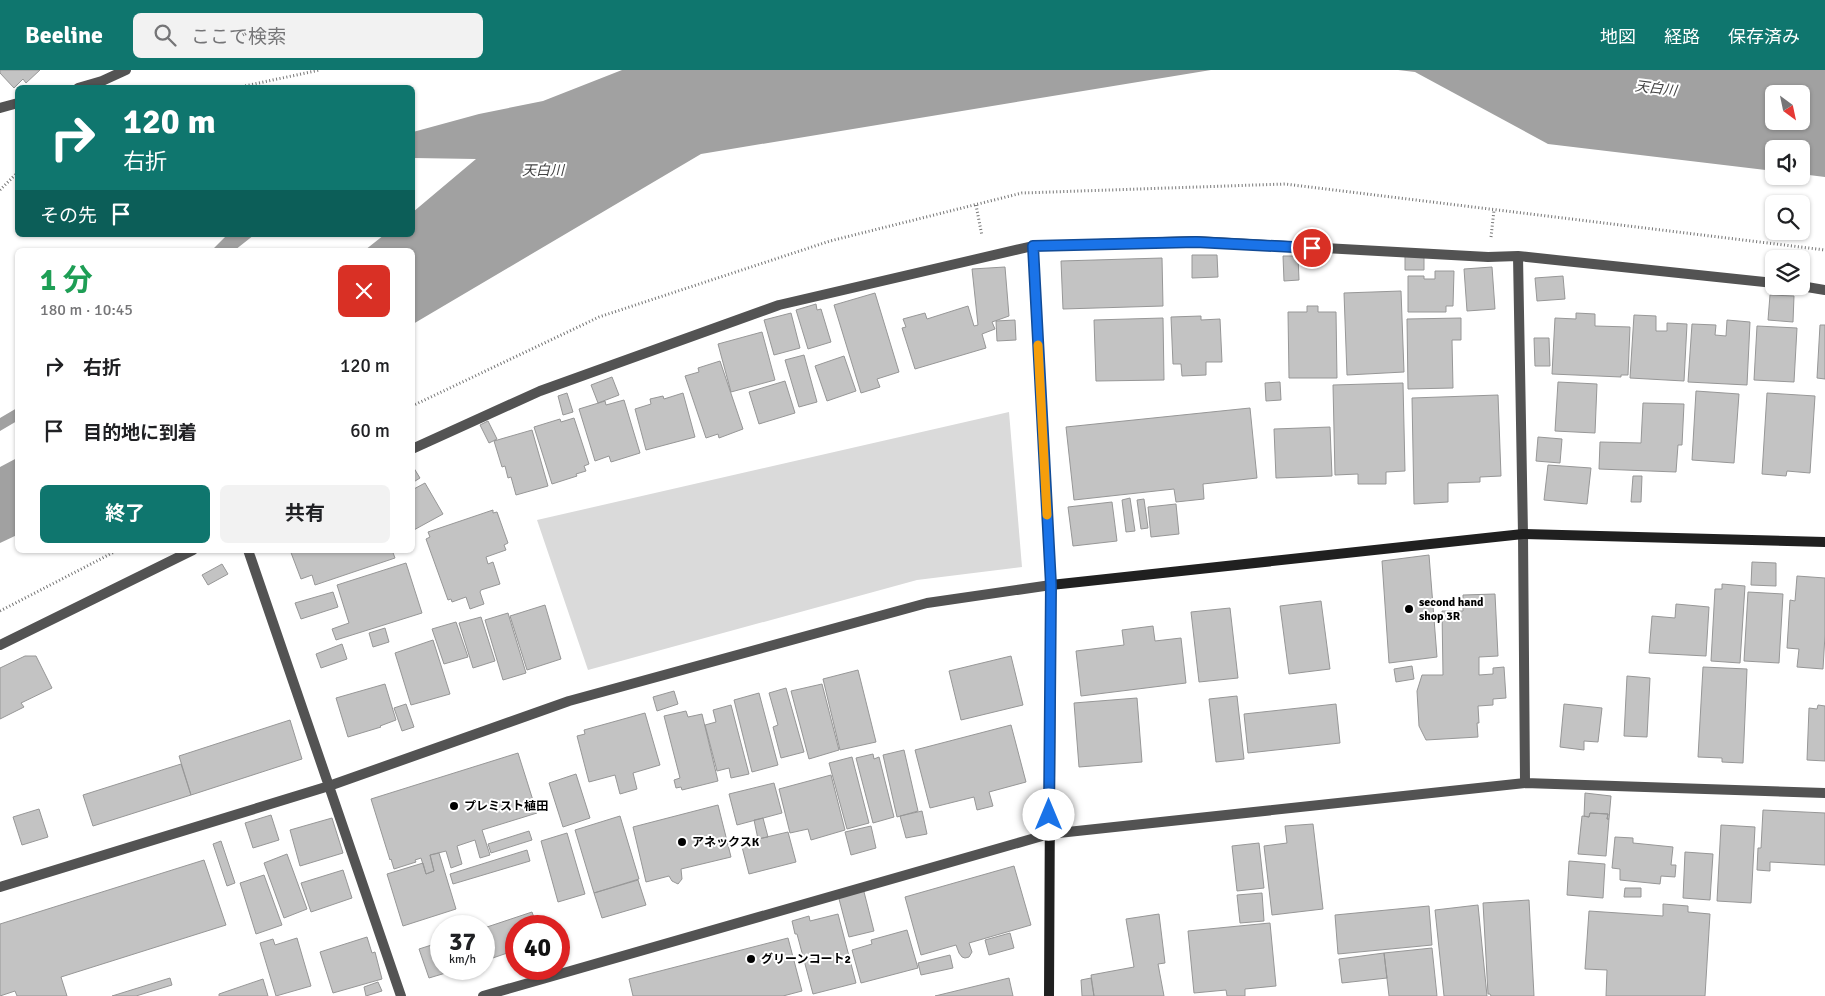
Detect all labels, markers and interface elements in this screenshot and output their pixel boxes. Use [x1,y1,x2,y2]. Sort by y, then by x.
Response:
search box [133,13,483,58]
text: Beeline [25,20,103,50]
icon: search [151,21,179,49]
text: ここで検索 [191,25,286,49]
text: 地図 [1600,26,1636,48]
text: 経路 [1664,26,1700,48]
text: 保存済み [1728,26,1800,48]
water label: 天白川 [1634,78,1680,100]
north arrow [1765,85,1810,130]
map controls [1765,85,1810,295]
text: 120 m [123,100,216,143]
icon: right [40,105,105,170]
button: sound [1765,140,1810,185]
text: 右折 [123,148,167,175]
water label: 天白川 [522,162,566,179]
button: search [1765,195,1810,240]
icon: arrive [107,200,135,228]
text: その先 [40,204,97,228]
pin [1291,227,1333,269]
icon: arrive [1298,234,1326,262]
button: layers [1765,250,1810,295]
text: 1 分 [40,262,93,299]
button: close [338,265,390,317]
text: 180 m · 10:45 [40,300,133,320]
icon: right [40,352,68,380]
text: 120 m [340,354,390,378]
text: 右折 [83,356,121,380]
icon: arrive [40,417,68,445]
text: 60 m [350,419,390,443]
text: 目的地に到着 [83,421,197,445]
button: 終了 [40,485,210,543]
button: 共有 [220,485,390,543]
place label: second hand shop 3R [1419,595,1484,624]
marker: second hand shop 3R [1403,603,1415,615]
position arrow [1022,788,1074,840]
place label: プレミスト植田 [464,799,548,814]
marker: プレミスト植田 [448,800,460,812]
place label: アネックスK [692,835,760,850]
marker: アネックスK [676,836,688,848]
speed limit sign: 40 [505,915,570,980]
text: 37 [449,926,476,957]
text: km/h [449,952,476,967]
place label: グリーンコート2 [761,952,851,967]
marker: グリーンコート2 [745,953,757,965]

